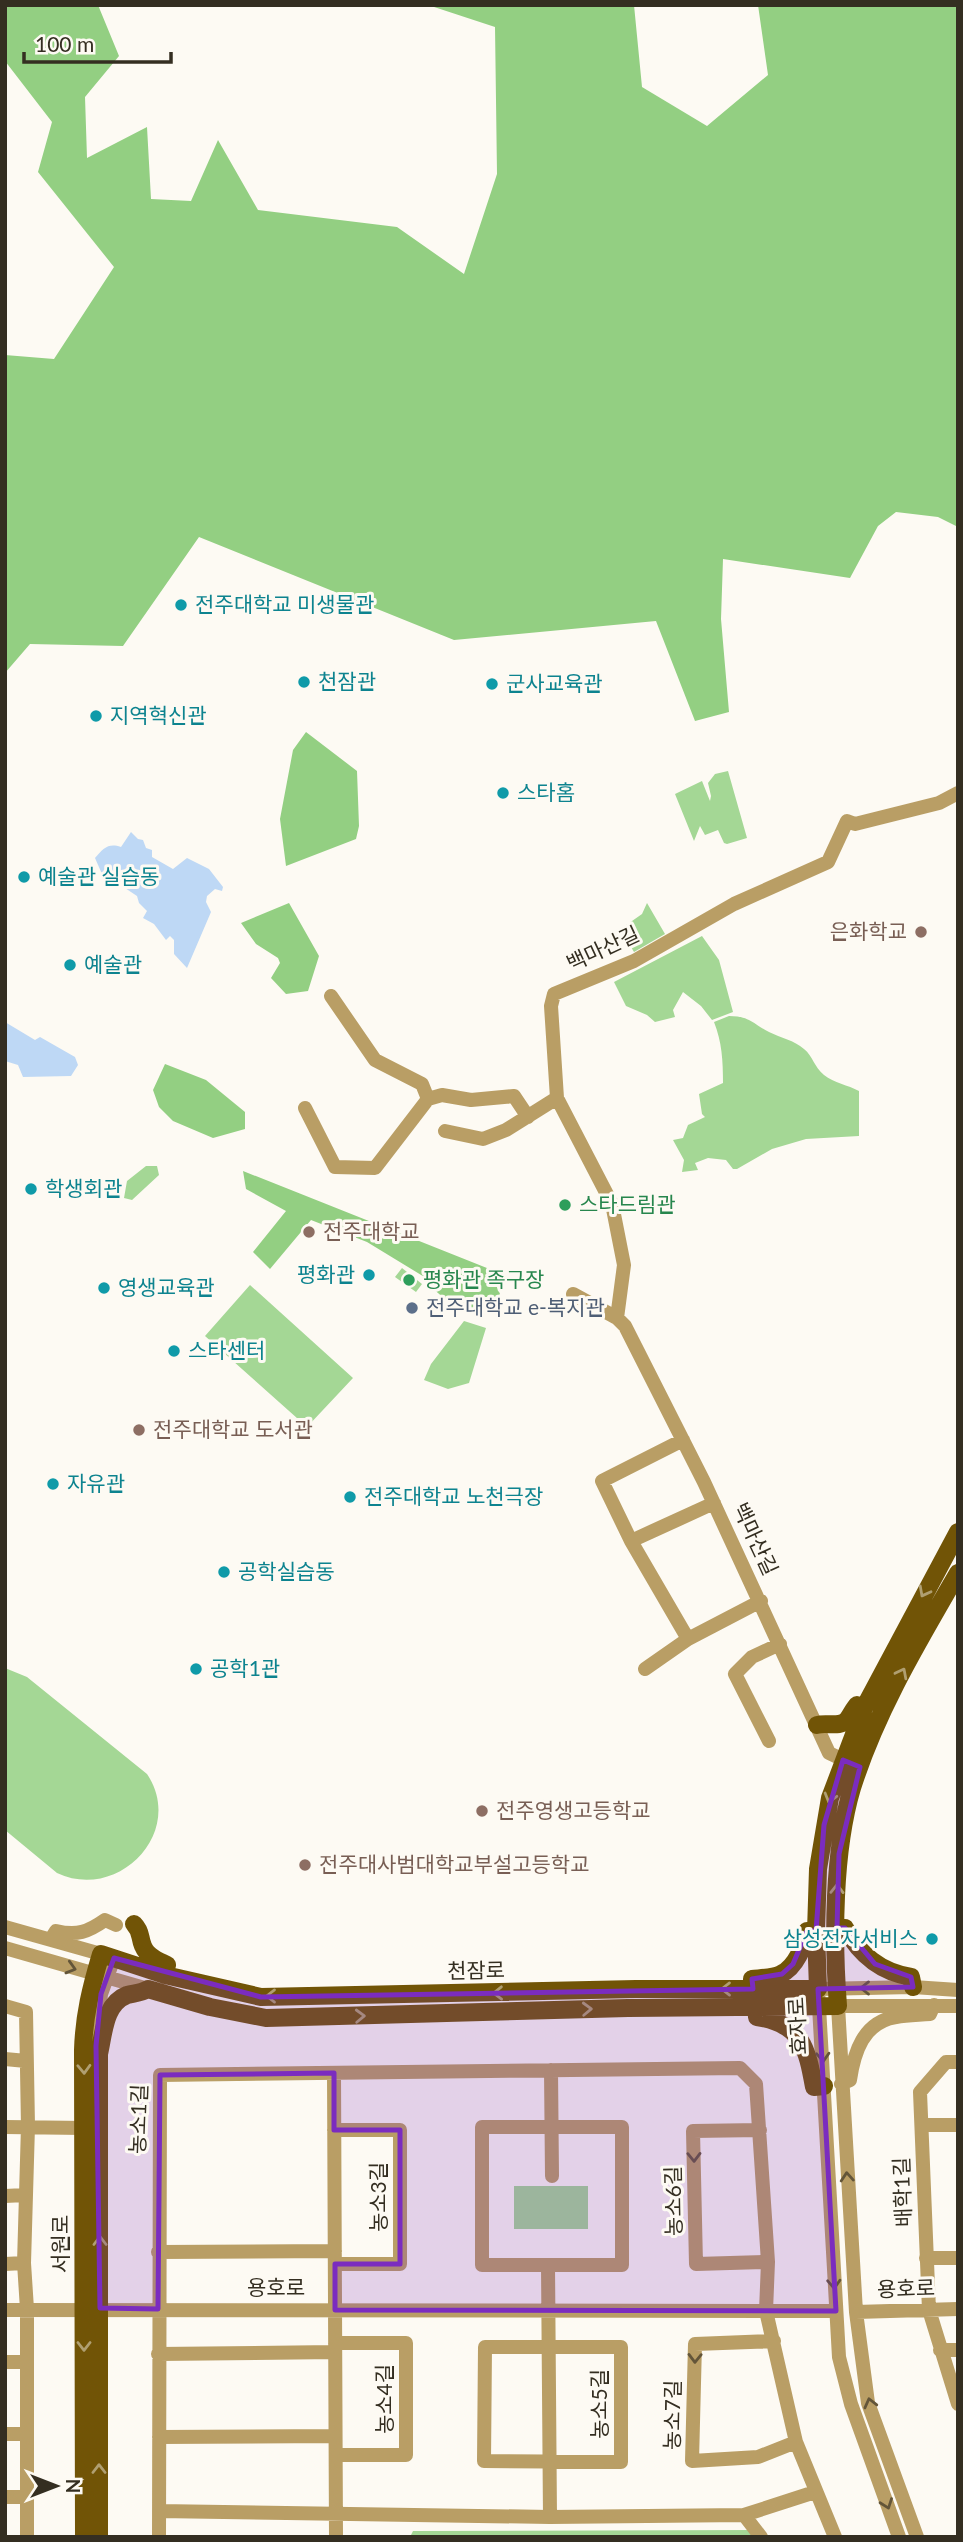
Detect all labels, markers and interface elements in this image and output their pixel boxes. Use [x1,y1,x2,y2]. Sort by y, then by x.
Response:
scale bar [24,21,172,65]
text: 100 m [35,31,94,56]
place label: 전주대학교 미생물관 [195,591,374,616]
marker: 전주대학교 미생물관 [173,597,189,613]
place label: 천잠관 [318,668,376,693]
place label: 군사교육관 [506,670,603,695]
marker: 천잠관 [296,674,312,690]
marker: 군사교육관 [484,676,500,692]
place label: 지역혁신관 [110,702,207,727]
marker: 지역혁신관 [88,708,104,724]
place label: 스타홈 [517,779,575,804]
marker: 스타홈 [495,785,511,801]
place label: 예술관 실습동 [38,863,159,888]
marker: 예술관 실습동 [16,869,32,885]
place label: 은화학교 [830,918,907,943]
street label: 백마산길 [562,920,643,975]
marker: 은화학교 [913,924,929,940]
place label: 예술관 [84,951,142,976]
marker: 예술관 [62,957,78,973]
place label: 학생회관 [45,1175,122,1200]
marker: 학생회관 [23,1181,39,1197]
place label: 스타드림관 [579,1191,676,1216]
marker: 스타드림관 [557,1197,573,1213]
place label: 전주대학교 [323,1218,420,1243]
marker: 전주대학교 [301,1224,317,1240]
place label: 평화관 [297,1261,355,1286]
place label: 평화관 족구장 [423,1266,544,1291]
marker: 평화관 [361,1267,377,1283]
marker: 평화관 족구장 [401,1272,417,1288]
place label: 영생교육관 [118,1274,215,1299]
marker: 영생교육관 [96,1280,112,1296]
place label: 전주대학교 e-복지관 [426,1294,605,1319]
marker: 전주대학교 e-복지관 [404,1300,420,1316]
place label: 스타센터 [188,1337,265,1362]
marker: 스타센터 [166,1343,182,1359]
place label: 전주대학교 도서관 [153,1416,313,1441]
marker: 전주대학교 도서관 [131,1422,147,1438]
place label: 자유관 [67,1470,125,1495]
marker: 자유관 [45,1476,61,1492]
place label: 전주대학교 노천극장 [364,1483,543,1508]
marker: 전주대학교 노천극장 [342,1489,358,1505]
street label: 백마산길 [729,1498,784,1579]
place label: 공학실습동 [238,1558,335,1583]
marker: 공학실습동 [216,1564,232,1580]
one-way arrow [919,1585,933,1597]
place label: 공학1관 [210,1655,280,1680]
marker: 공학1관 [188,1661,204,1677]
one-way arrow [894,1668,908,1680]
one-way arrow [824,1792,839,1804]
place label: 전주영생고등학교 [496,1797,651,1822]
marker: 전주영생고등학교 [474,1803,490,1819]
place label: 전주대사범대학교부설고등학교 [319,1851,589,1876]
marker: 전주대사범대학교부설고등학교 [297,1857,313,1873]
one-way arrow [829,1883,845,1894]
place label: 삼성전자서비스 [783,1925,918,1950]
marker: 삼성전자서비스 [924,1931,940,1947]
street label: 천잠로 [447,1956,505,1983]
one-way arrow [64,1960,76,1975]
one-way arrow [859,1980,870,1995]
one-way arrow [720,1981,730,1997]
one-way arrow [492,1985,503,2001]
one-way arrow [265,1988,275,2004]
street label: 효자로 [783,1996,811,2056]
one-way arrow [582,2002,593,2017]
one-way arrow [354,2008,365,2023]
one-way arrow [815,2052,830,2063]
one-way arrow [77,2064,92,2075]
street label: 농소1길 [124,2083,151,2154]
one-way arrow [686,2152,701,2163]
street label: 배학1길 [888,2157,915,2228]
street label: 농소3길 [365,2162,390,2232]
street label: 농소6길 [659,2166,686,2236]
one-way arrow [840,2172,855,2183]
street label: 서원로 [47,2215,72,2273]
one-way arrow [92,2235,108,2246]
street label: 용호로 [247,2274,305,2299]
street label: 용호로 [877,2274,935,2301]
one-way arrow [827,2279,842,2290]
one-way arrow [76,2341,92,2351]
one-way arrow [687,2353,702,2364]
street label: 농소4길 [371,2364,396,2434]
street label: 농소5길 [586,2369,611,2439]
street label: 농소7길 [658,2380,685,2450]
one-way arrow [864,2398,878,2410]
north arrow [21,2451,91,2521]
one-way arrow [91,2463,107,2473]
text: N [62,2479,85,2493]
one-way arrow [879,2497,893,2509]

